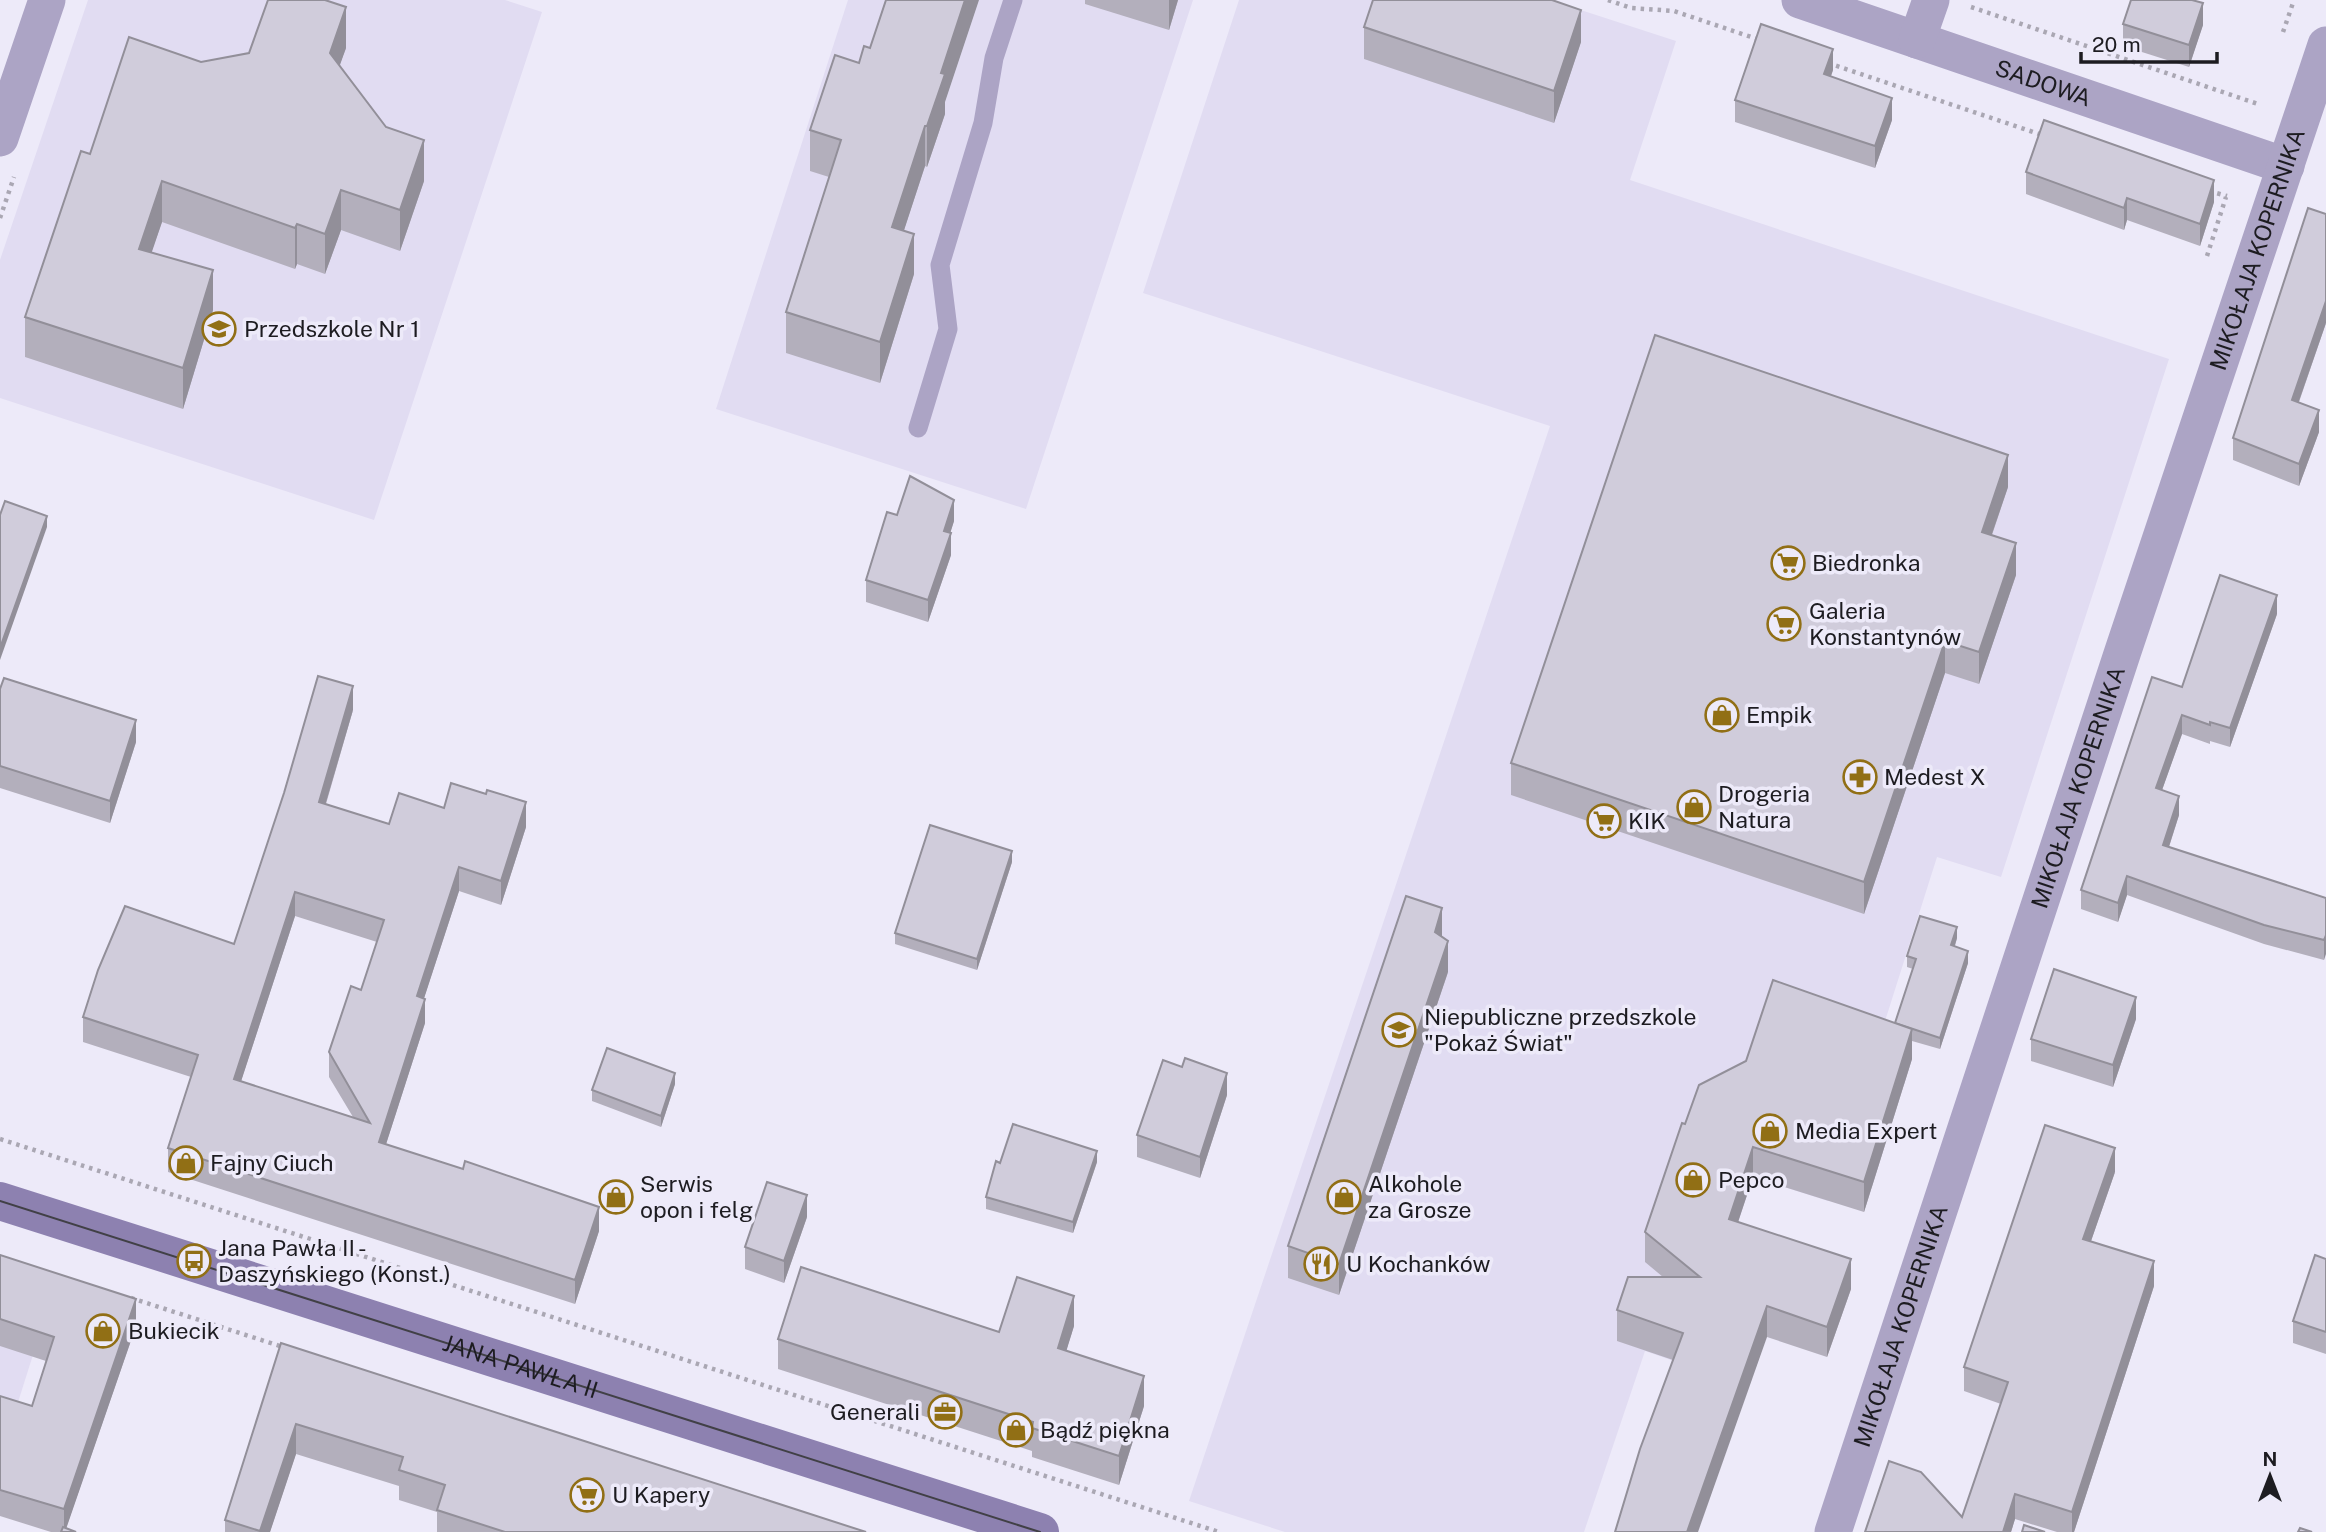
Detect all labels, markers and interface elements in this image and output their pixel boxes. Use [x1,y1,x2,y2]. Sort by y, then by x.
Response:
scale bar [2081,21,2218,65]
text: 20 m [2092,32,2141,57]
street label: SADOWA [1992,54,2095,111]
street label: MIKOŁAJA KOPERNIKA [2204,125,2310,374]
school or university icon: Przedszkole Nr 1 [200,310,238,348]
place label: Przedszkole Nr 1 [244,315,420,342]
supermarket icon: Biedronka [1769,544,1807,582]
place label: Biedronka [1812,549,1920,576]
place label: Galeria Konstantynów [1809,597,1961,650]
supermarket icon: Galeria Konstantynów [1765,605,1803,643]
street label: MIKOŁAJA KOPERNIKA [2025,663,2130,912]
shop icon: Empik [1703,696,1741,734]
place label: Empik [1746,701,1812,728]
pharmacy icon: Medest X [1841,758,1879,796]
place label: Medest X [1884,763,1986,790]
place label: Drogeria Natura [1718,780,1810,833]
shop icon: Drogeria Natura [1675,788,1713,826]
supermarket icon: KIK [1585,802,1623,840]
place label: KIK [1628,807,1666,834]
place label: Niepubliczne przedszkole "Pokaż Świat" [1424,1003,1696,1056]
school or university icon: Niepubliczne przedszkole "Pokaż Świat" [1380,1011,1418,1049]
shop icon: Media Expert [1751,1112,1789,1150]
place label: Media Expert [1795,1117,1937,1144]
shop icon: Fajny Ciuch [167,1144,205,1182]
place label: Fajny Ciuch [210,1149,334,1176]
shop icon: Pepco [1674,1161,1712,1199]
place label: Pepco [1718,1166,1785,1193]
place label: Serwis opon i felg [640,1170,753,1223]
place label: Alkohole za Grosze [1368,1170,1472,1223]
shop icon: Serwis opon i felg [597,1178,635,1216]
shop icon: Alkohole za Grosze [1325,1178,1363,1216]
street label: MIKOŁAJA KOPERNIKA [1848,1201,1953,1450]
place label: Jana Pawła II - Daszyńskiego (Konst.) [218,1234,451,1287]
bus stop icon: Jana Pawła II - Daszyńskiego (Konst.) [175,1242,213,1280]
restaurant icon: U Kochanków [1302,1245,1340,1283]
place label: U Kochanków [1346,1250,1491,1277]
shop icon: Bukiecik [84,1312,122,1350]
place label: Bukiecik [128,1317,220,1344]
street label: JANA PAWŁA II [439,1329,601,1403]
office icon: Generali [926,1393,964,1431]
place label: Generali [830,1398,920,1425]
shop icon: Bądź piękna [997,1411,1035,1449]
place label: Bądź piękna [1040,1416,1170,1443]
north arrow [2235,1441,2305,1511]
text: N [2263,1448,2277,1470]
supermarket icon: U Kapery [568,1476,606,1514]
place label: U Kapery [612,1481,710,1508]

